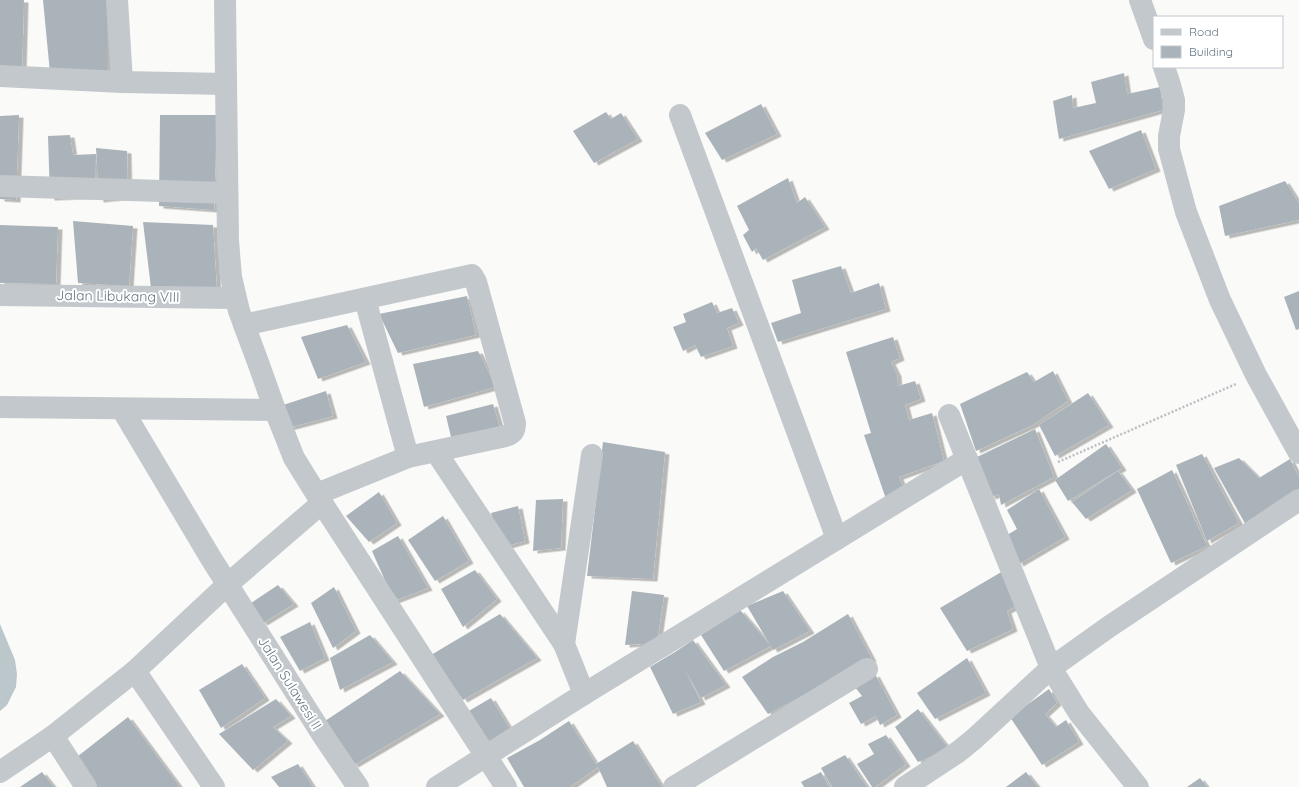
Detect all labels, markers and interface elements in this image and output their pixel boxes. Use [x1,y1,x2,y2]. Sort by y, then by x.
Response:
legend [1153,16,1283,68]
text: Road [1189,24,1219,39]
text: Building [1189,44,1233,59]
street label: Jalan Libukang VIII [56,286,180,306]
street label: Jalan Sulawesi II [254,633,326,733]

